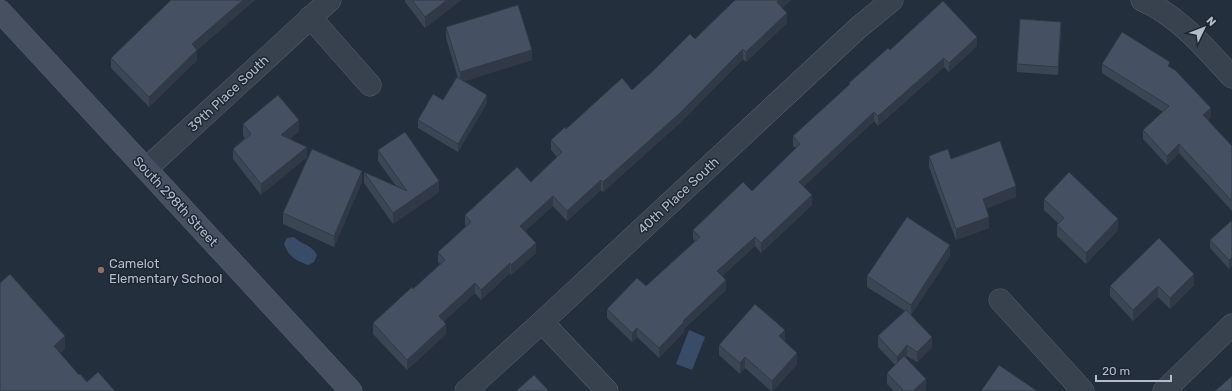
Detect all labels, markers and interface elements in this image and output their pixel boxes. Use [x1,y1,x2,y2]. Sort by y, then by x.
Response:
north arrow [1184,8,1224,48]
text: N [1203,14,1218,29]
street label: 39th Place South [185,52,272,134]
street label: South 298th Street [130,153,221,249]
street label: 40th Place South [635,154,722,237]
place label: Camelot Elementary School [109,256,222,286]
marker: Camelot Elementary School [96,265,106,275]
scale bar [1096,357,1171,383]
text: 20 m [1102,364,1130,378]

